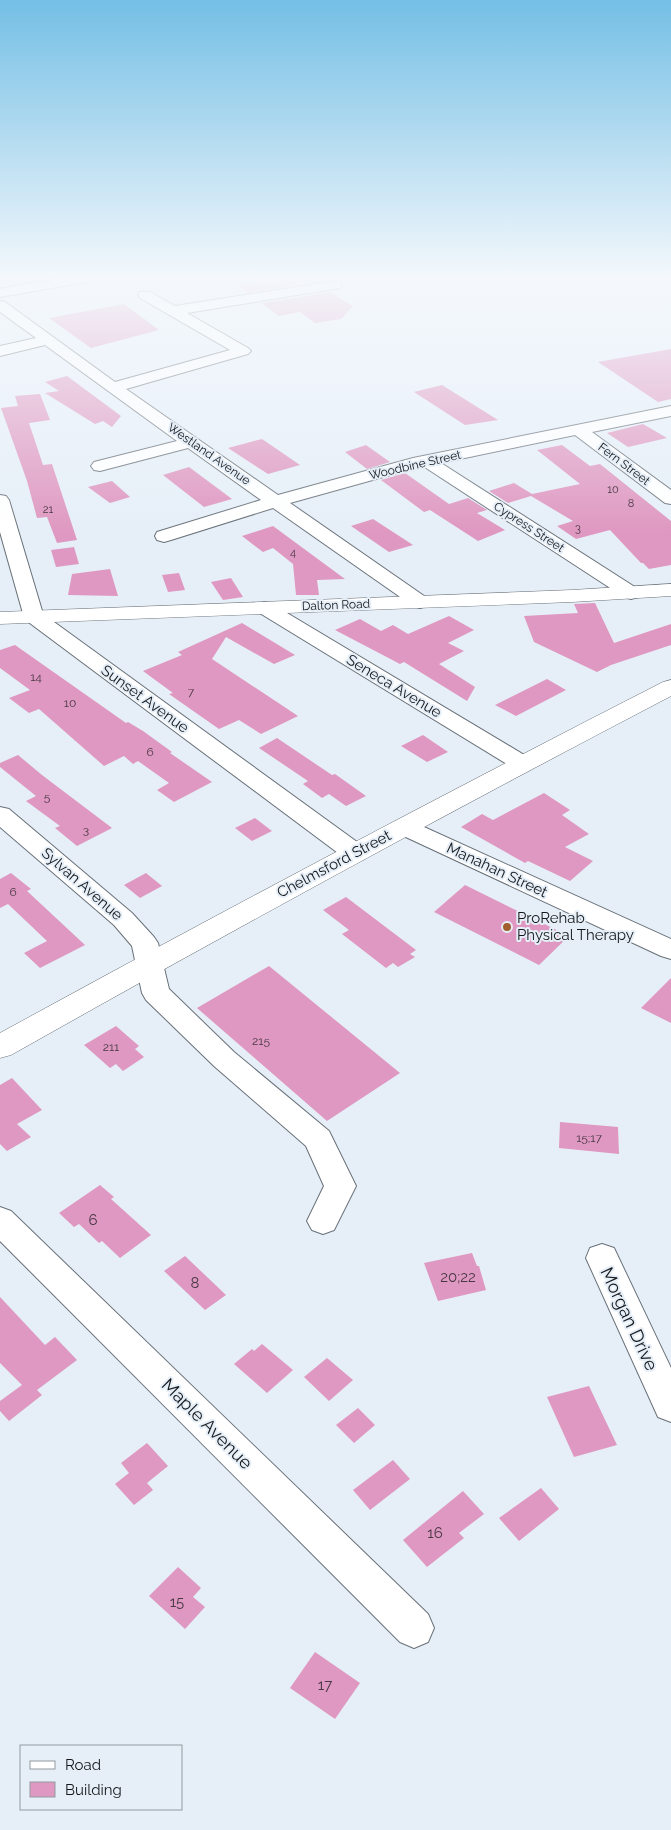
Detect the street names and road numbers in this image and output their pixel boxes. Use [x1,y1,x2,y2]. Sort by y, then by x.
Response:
street label: Westland Avenue [165,420,253,488]
street label: Fern Street [595,440,653,488]
street label: Woodbine Street [368,448,462,482]
street label: Cypress Street [491,499,567,555]
street label: Dalton Road [302,597,370,613]
street label: Seneca Avenue [343,651,445,722]
street label: Sunset Avenue [98,661,192,737]
street label: Chelmsford Street [274,826,394,902]
street label: Manahan Street [444,839,550,901]
street label: Sylvan Avenue [38,844,126,924]
street label: Morgan Drive [596,1264,663,1374]
street label: Maple Avenue [158,1374,257,1474]

